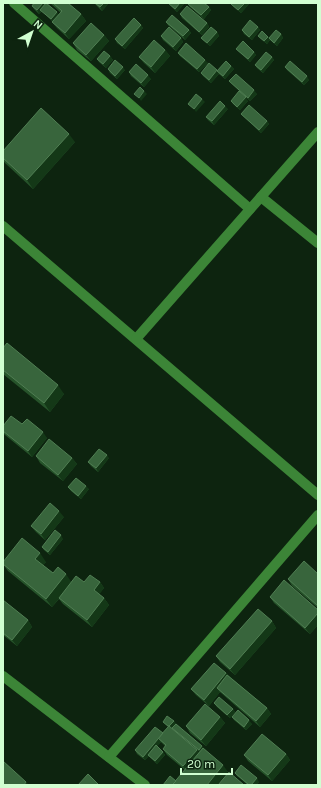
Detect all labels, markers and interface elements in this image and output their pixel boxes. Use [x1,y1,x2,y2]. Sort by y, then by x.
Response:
north arrow [12,12,52,52]
text: N [31,17,45,32]
scale bar [181,750,232,776]
text: 20 m [187,757,215,771]

